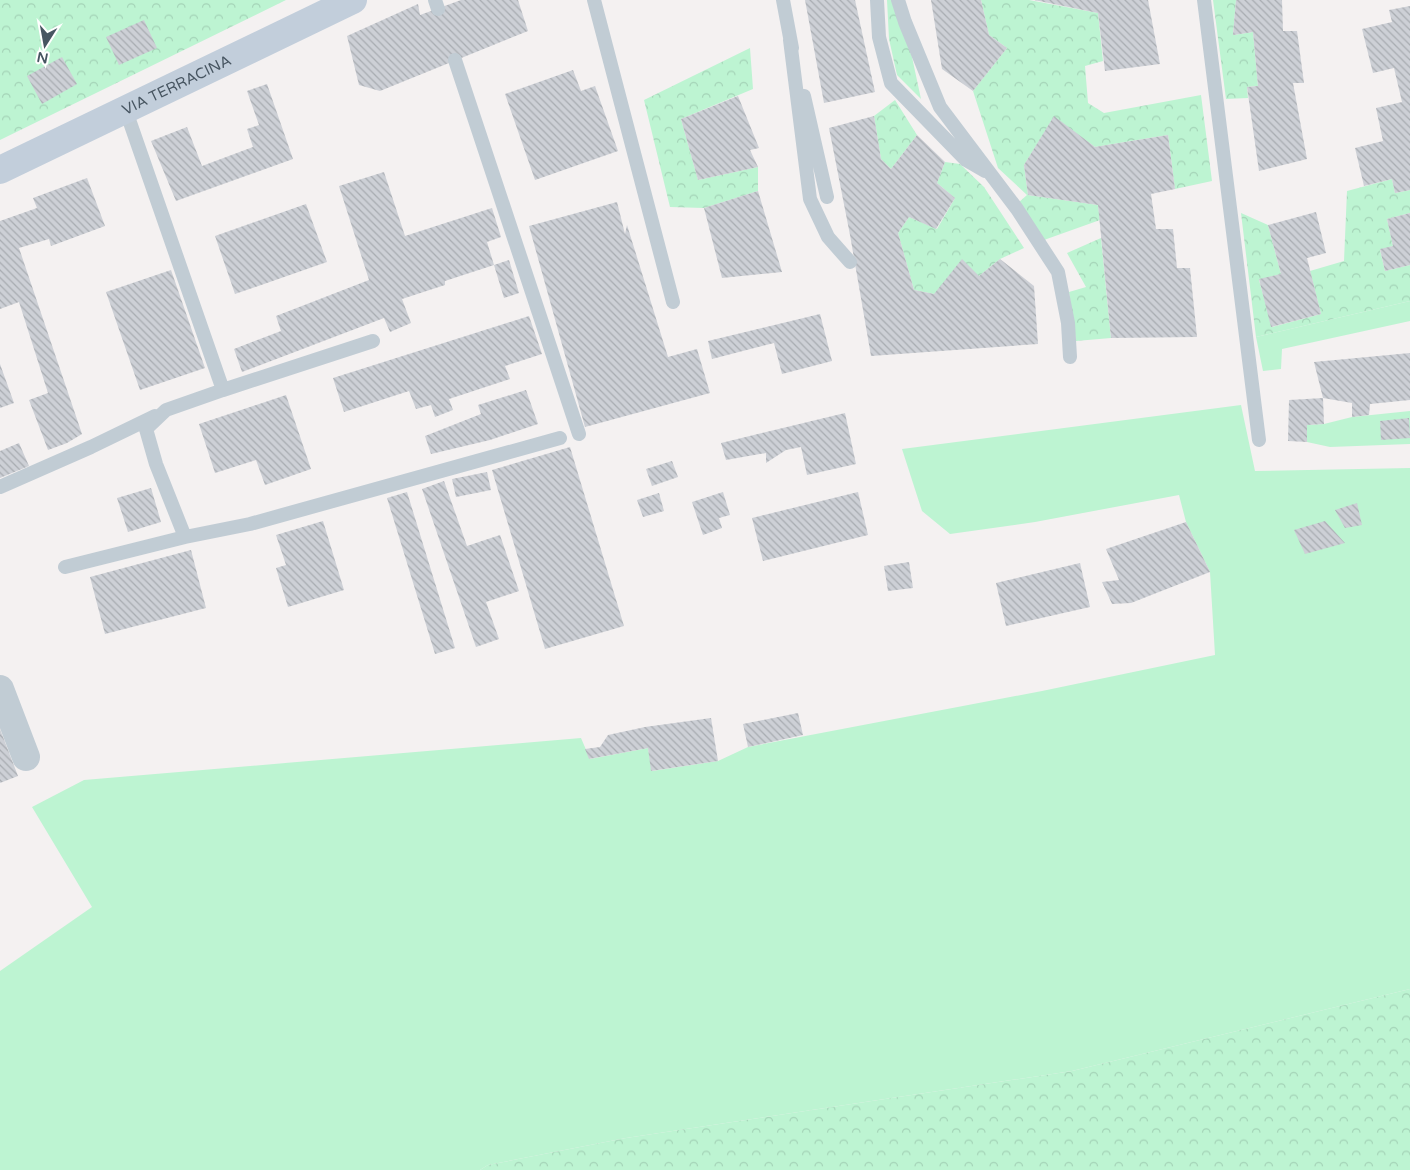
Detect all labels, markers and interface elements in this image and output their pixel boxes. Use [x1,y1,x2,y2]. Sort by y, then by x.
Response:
north arrow [20,20,70,70]
text: N [35,48,50,67]
street label: VIA TERRACINA [119,51,234,119]

